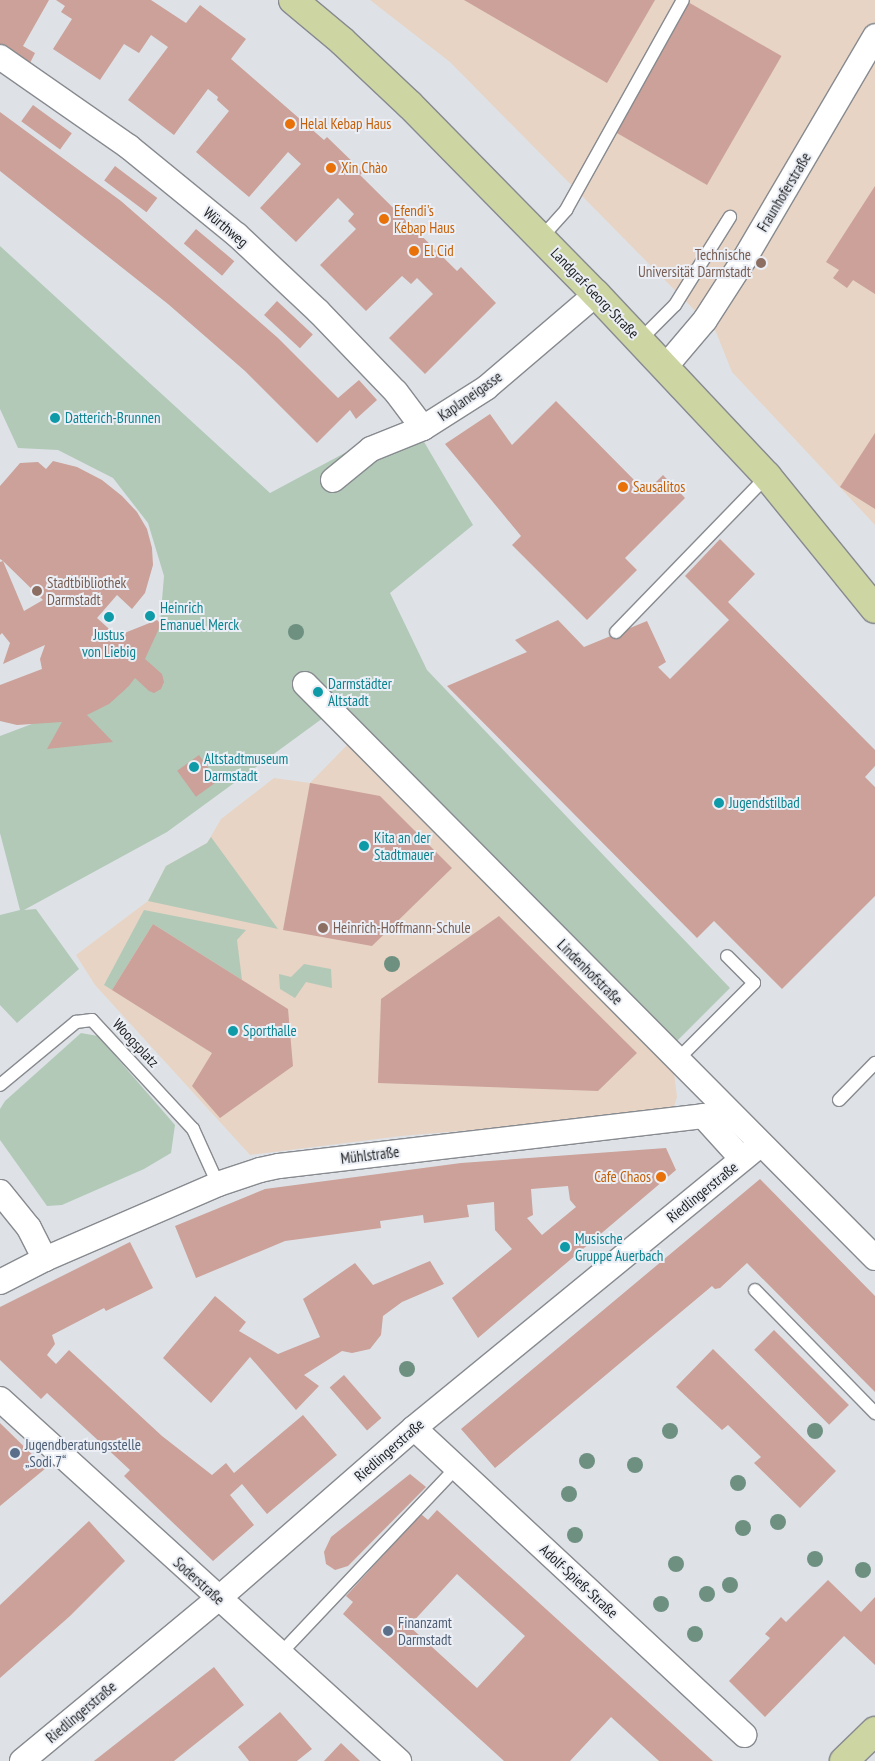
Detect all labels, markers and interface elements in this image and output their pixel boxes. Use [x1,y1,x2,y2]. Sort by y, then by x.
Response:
place label: Helal Kebap Haus [300,115,391,133]
marker: Helal Kebap Haus [284,118,296,130]
street label: Fraunhoferstraße [753,149,815,235]
place label: Xin Chào [341,159,387,177]
marker: Xin Chào [325,162,337,174]
place label: Efendi's Kebap Haus [394,201,455,236]
street label: Würthweg [200,203,252,251]
marker: Efendi's Kebap Haus [378,213,390,225]
place label: El Cid [424,242,454,260]
street label: Landgraf-Georg-Straße [547,244,643,342]
marker: El Cid [408,245,420,257]
place label: Technische Universität Darmstadt [638,245,751,280]
marker: Technische Universität Darmstadt [755,257,767,269]
street label: Kaplaneigasse [435,367,505,425]
place label: Datterich-Brunnen [65,409,161,427]
marker: Datterich-Brunnen [49,412,61,424]
place label: Sausalitos [633,478,685,496]
marker: Sausalitos [617,481,629,493]
place label: Stadtbibliothek Darmstadt [47,573,126,608]
marker: Stadtbibliothek Darmstadt [31,585,43,597]
place label: Heinrich Emanuel Merck [160,598,239,633]
marker: Heinrich Emanuel Merck [144,610,156,622]
marker: Justus von Liebig [103,611,115,623]
place label: Justus von Liebig [82,625,136,660]
place label: Darmstädter Altstadt [328,674,392,709]
marker: Darmstädter Altstadt [312,686,324,698]
place label: Altstadtmuseum Darmstadt [204,749,288,784]
marker: Altstadtmuseum Darmstadt [188,761,200,773]
place label: Jugendstilbad [729,794,800,812]
marker: Jugendstilbad [713,797,725,809]
place label: Kita an der Stadtmauer [374,828,434,863]
marker: Kita an der Stadtmauer [358,840,370,852]
place label: Heinrich-Hoffmann-Schule [333,919,471,937]
marker: Heinrich-Hoffmann-Schule [317,922,329,934]
street label: Lindenhofstraße [554,936,626,1008]
street label: Woogsplatz [109,1015,163,1071]
place label: Sporthalle [243,1022,297,1040]
marker: Sporthalle [227,1025,239,1037]
street label: Mühlstraße [340,1142,400,1168]
street label: Riedlingerstraße [663,1158,741,1226]
place label: Cafe Chaos [594,1168,651,1186]
marker: Cafe Chaos [655,1171,667,1183]
place label: Musische Gruppe Auerbach [575,1229,664,1264]
marker: Musische Gruppe Auerbach [559,1241,571,1253]
street label: Riedlingerstraße [351,1415,427,1485]
place label: Jugendberatungsstelle „Sodi 7“ [25,1435,141,1470]
marker: Jugendberatungsstelle „Sodi 7“ [9,1447,21,1459]
street label: Adolf-Spieß-Straße [536,1540,622,1622]
street label: Soderstraße [170,1553,228,1609]
place label: Finanzamt Darmstadt [398,1613,452,1648]
marker: Finanzamt Darmstadt [382,1625,394,1637]
street label: Riedlingerstraße [42,1677,120,1747]

